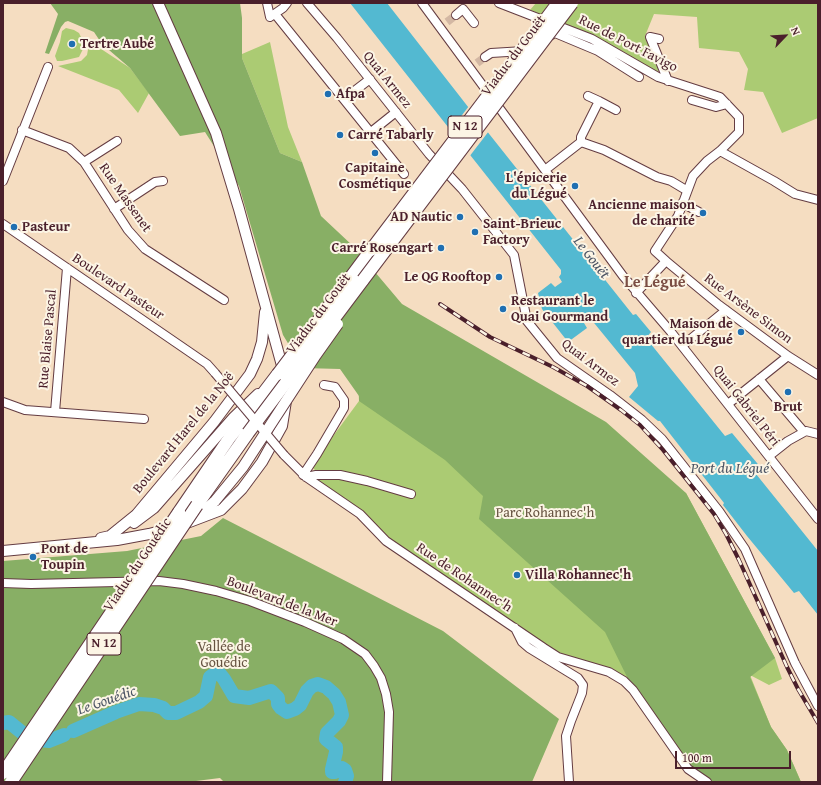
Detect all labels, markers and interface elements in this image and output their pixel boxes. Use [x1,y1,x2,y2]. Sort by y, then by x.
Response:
street label: Viaduc du Gouët [478,12,550,100]
street label: Rue de Port Favigo [576,12,680,76]
north arrow [765,16,805,56]
text: N [787,24,805,38]
place label: Tertre Aubé [80,36,154,52]
marker: Tertre Aubé [67,39,77,49]
street label: Quai Armez [359,48,415,112]
place label: Afpa [336,86,365,102]
marker: Afpa [323,89,333,99]
road number: N 12 [448,116,482,138]
place label: Carré Tabarly [348,127,434,143]
marker: Carré Tabarly [335,130,345,140]
marker: Capitaine Cosmétique [370,148,380,158]
street label: Rue Massenet [95,160,155,236]
place label: Capitaine Cosmétique [339,160,411,192]
place label: L'épicerie du Légué [506,170,567,202]
marker: L'épicerie du Légué [570,181,580,191]
place label: Ancienne maison de charité [588,197,695,230]
marker: Ancienne maison de charité [698,208,708,218]
place label: AD Nautic [390,209,452,225]
marker: AD Nautic [455,212,465,222]
place label: Saint-Brieuc Factory [483,216,561,248]
place label: Pasteur [22,219,70,235]
marker: Pasteur [9,222,19,232]
marker: Saint-Brieuc Factory [470,227,480,237]
water label: Le Gouët [569,233,613,283]
place label: Carré Rosengart [332,240,433,256]
marker: Carré Rosengart [436,243,446,253]
street label: Boulevard Pasteur [69,250,167,324]
place label: Le QG Rooftop [404,269,491,285]
street label: Viaduc du Gouët [283,270,355,358]
street label: Rue Arsène Simon [700,270,796,348]
marker: Le QG Rooftop [494,272,504,282]
district label: Le Légué [624,273,686,293]
street label: Rue Blaise Pascal [35,289,61,389]
place label: Restaurant le Quai Gourmand [511,293,608,326]
marker: Restaurant le Quai Gourmand [498,304,508,314]
place label: Maison de quartier du Légué [622,316,733,348]
marker: Maison de quartier du Légué [736,327,746,337]
street label: Quai Armez [558,336,622,390]
street label: Quai Gabriel Péri [709,362,783,450]
street label: Boulevard Harel de la Noë [130,369,238,497]
marker: Brut [783,387,793,397]
place label: Brut [774,399,802,415]
water label: Port du Légué [691,460,769,478]
park label: Parc Rohannec'h [496,505,594,521]
street label: Viaduc du Gouédic [100,515,176,615]
street label: Rue de Rohannec'h [413,540,515,616]
place label: Pont de Toupin [41,541,88,574]
marker: Pont de Toupin [28,552,38,562]
place label: Villa Rohannec'h [525,567,631,583]
marker: Villa Rohannec'h [512,570,522,580]
street label: Boulevard de la Mer [224,573,340,631]
road number: N 12 [87,633,121,655]
park label: Vallée de Gouédic [197,639,251,672]
water label: Le Gouédic [75,683,139,719]
scale bar [677,743,793,769]
text: 100 m [682,749,712,766]

